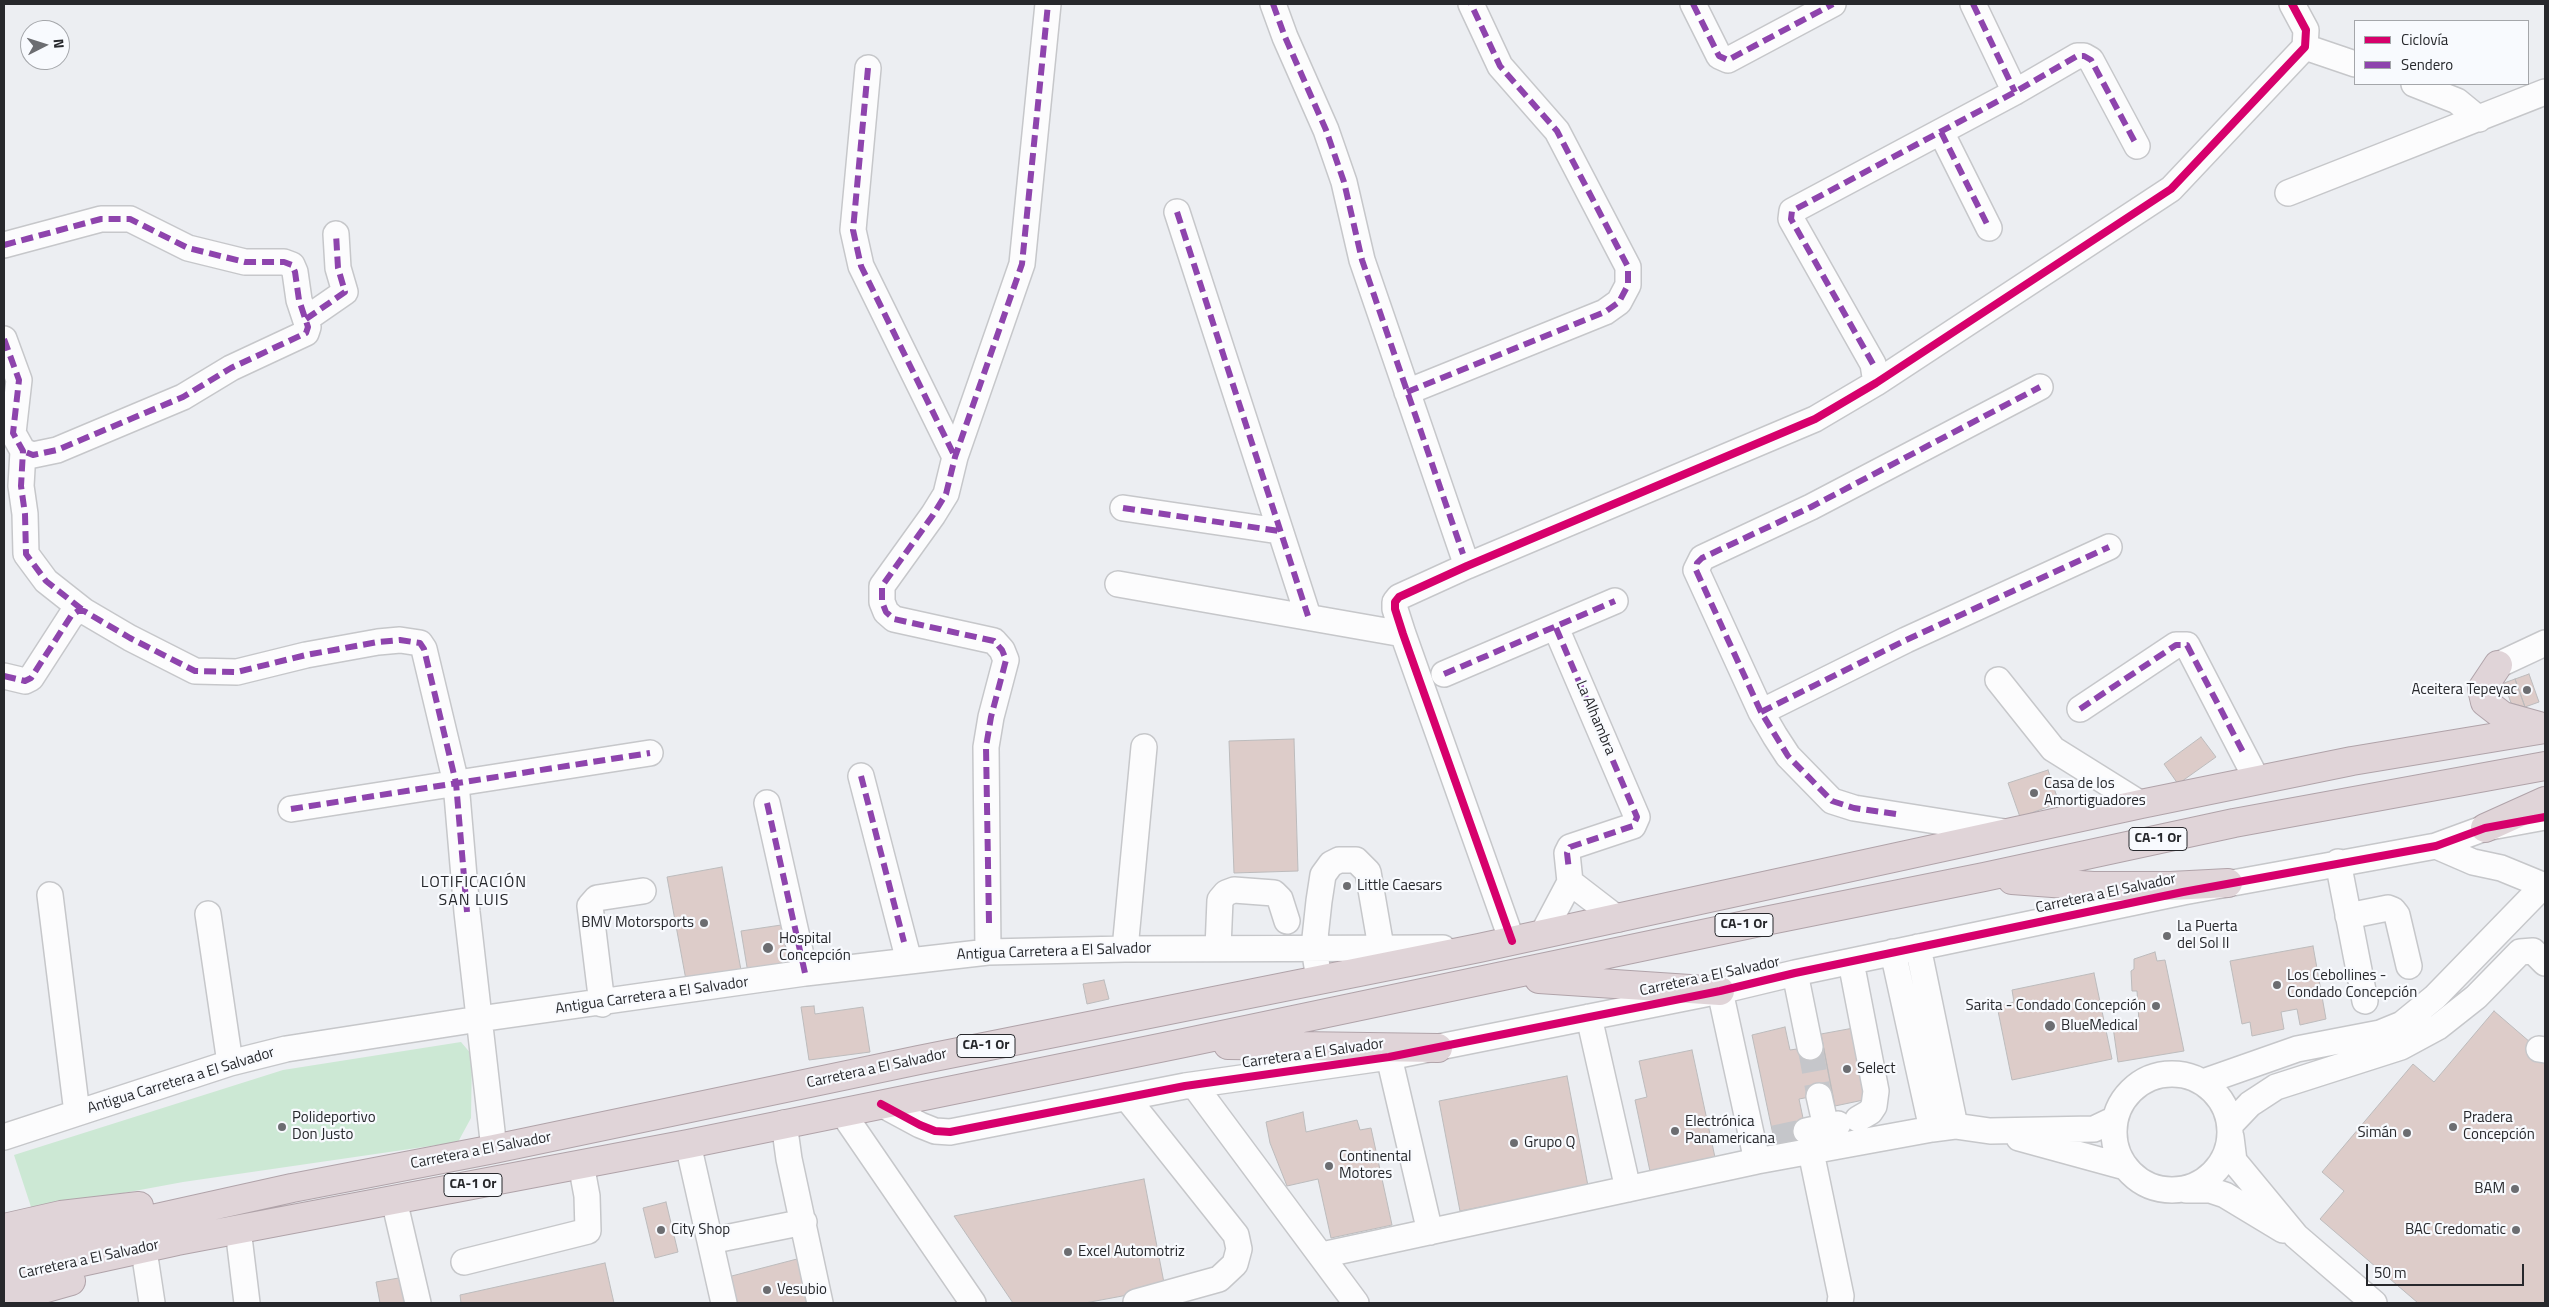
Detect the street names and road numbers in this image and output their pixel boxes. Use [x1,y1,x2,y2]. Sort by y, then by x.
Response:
street label: La Alhambra [1571,678,1619,758]
road number: CA-1 Or [2129,828,2187,851]
street label: Carretera a El Salvador [2034,870,2178,918]
road number: CA-1 Or [1715,914,1773,936]
street label: Antigua Carretera a El Salvador [956,940,1152,964]
street label: Carretera a El Salvador [1638,953,1782,1001]
street label: Antigua Carretera a El Salvador [554,974,750,1018]
road number: CA-1 Or [957,1034,1015,1058]
street label: Carretera a El Salvador [1241,1035,1385,1073]
street label: Antigua Carretera a El Salvador [85,1044,277,1118]
street label: Carretera a El Salvador [805,1045,949,1093]
street label: Carretera a El Salvador [409,1129,553,1173]
road number: CA-1 Or [444,1174,502,1196]
street label: Carretera a El Salvador [17,1236,161,1284]

